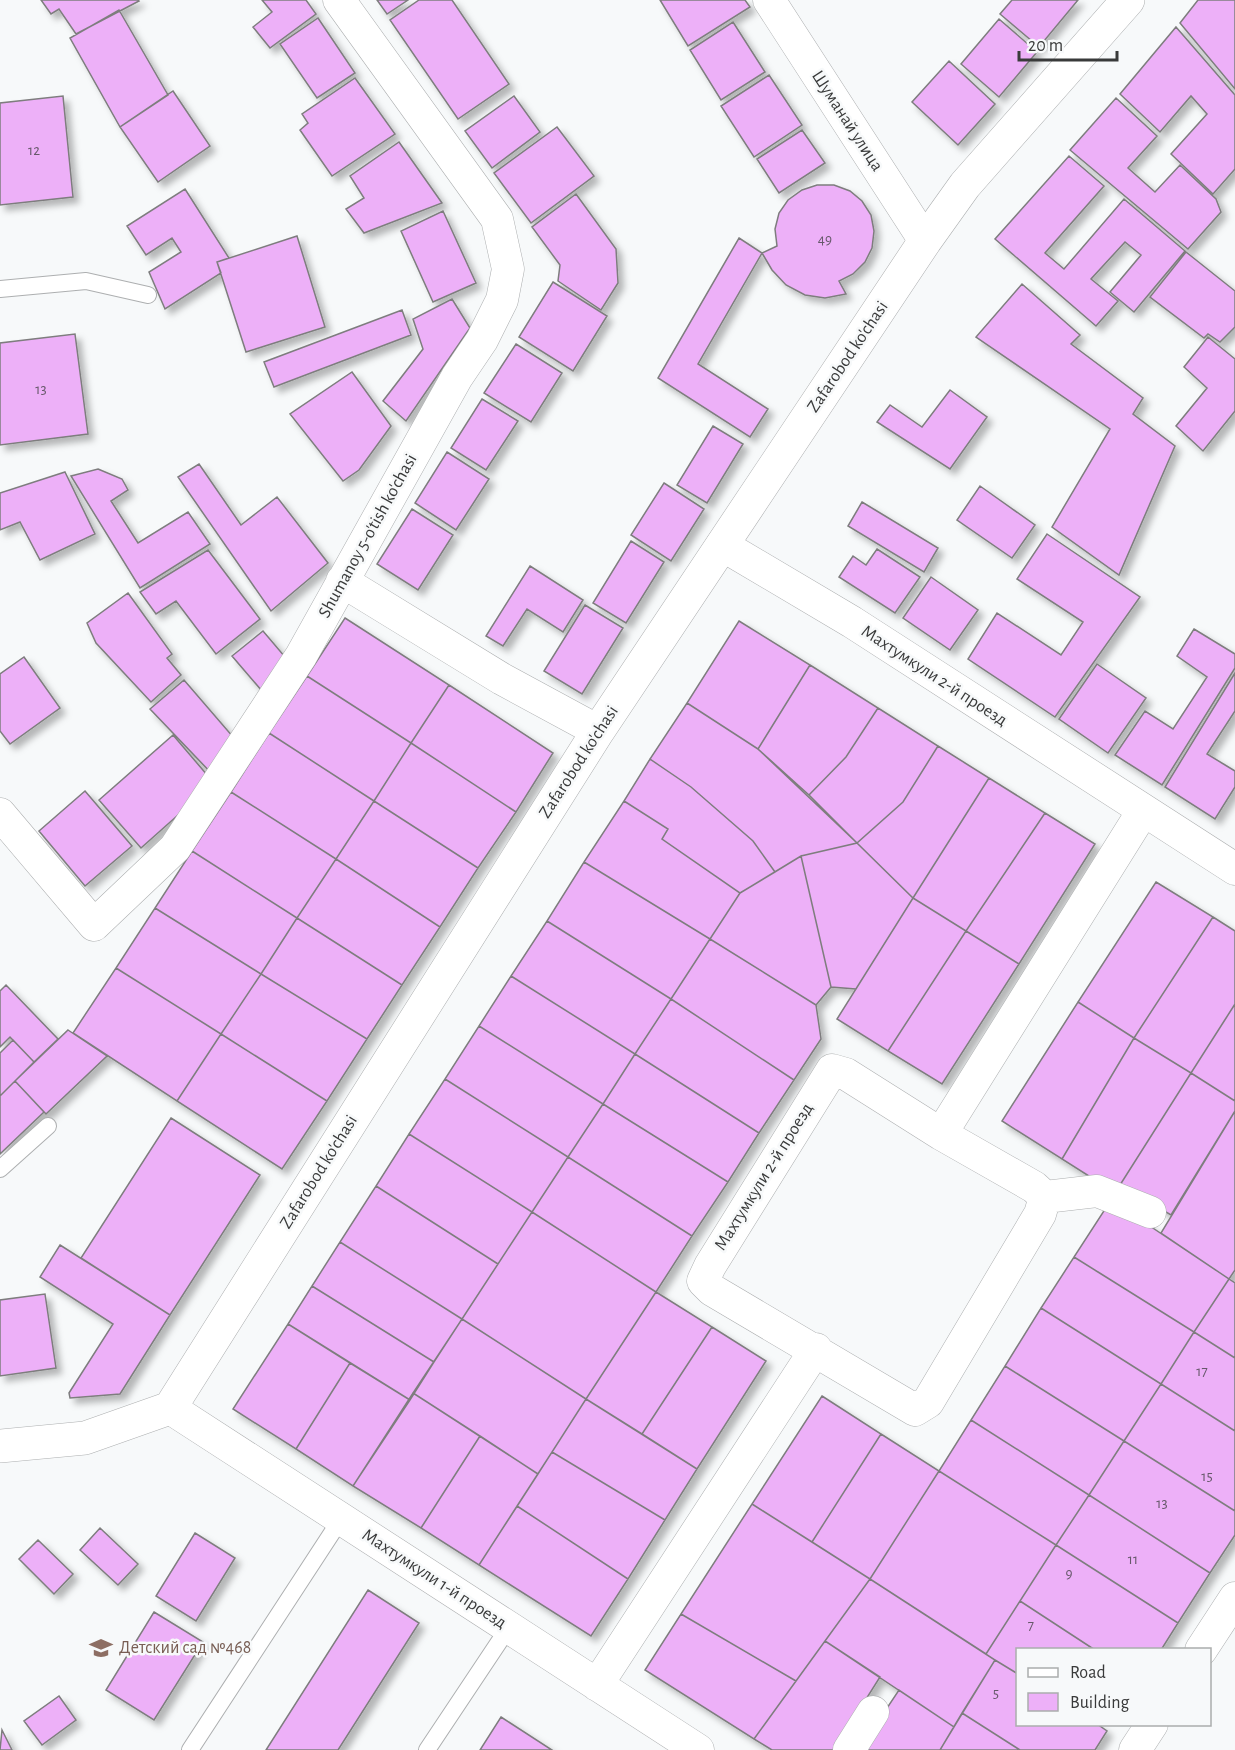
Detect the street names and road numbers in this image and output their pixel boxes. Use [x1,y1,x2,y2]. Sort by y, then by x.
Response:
street label: Шуманай улица [808,67,886,175]
street label: Zafarobod ko'chasi [804,298,892,416]
street label: Shumanoy 5-o'tish ko'chasi [316,451,420,621]
street label: Махтумкули 2-й проезд [858,622,1010,730]
street label: Zafarobod ko'chasi [536,703,622,821]
street label: Махтумкули 2-й проезд [711,1100,817,1254]
street label: Zafarobod ko'chasi [277,1112,361,1232]
street label: Махтумкули 1-й проезд [359,1526,509,1632]

